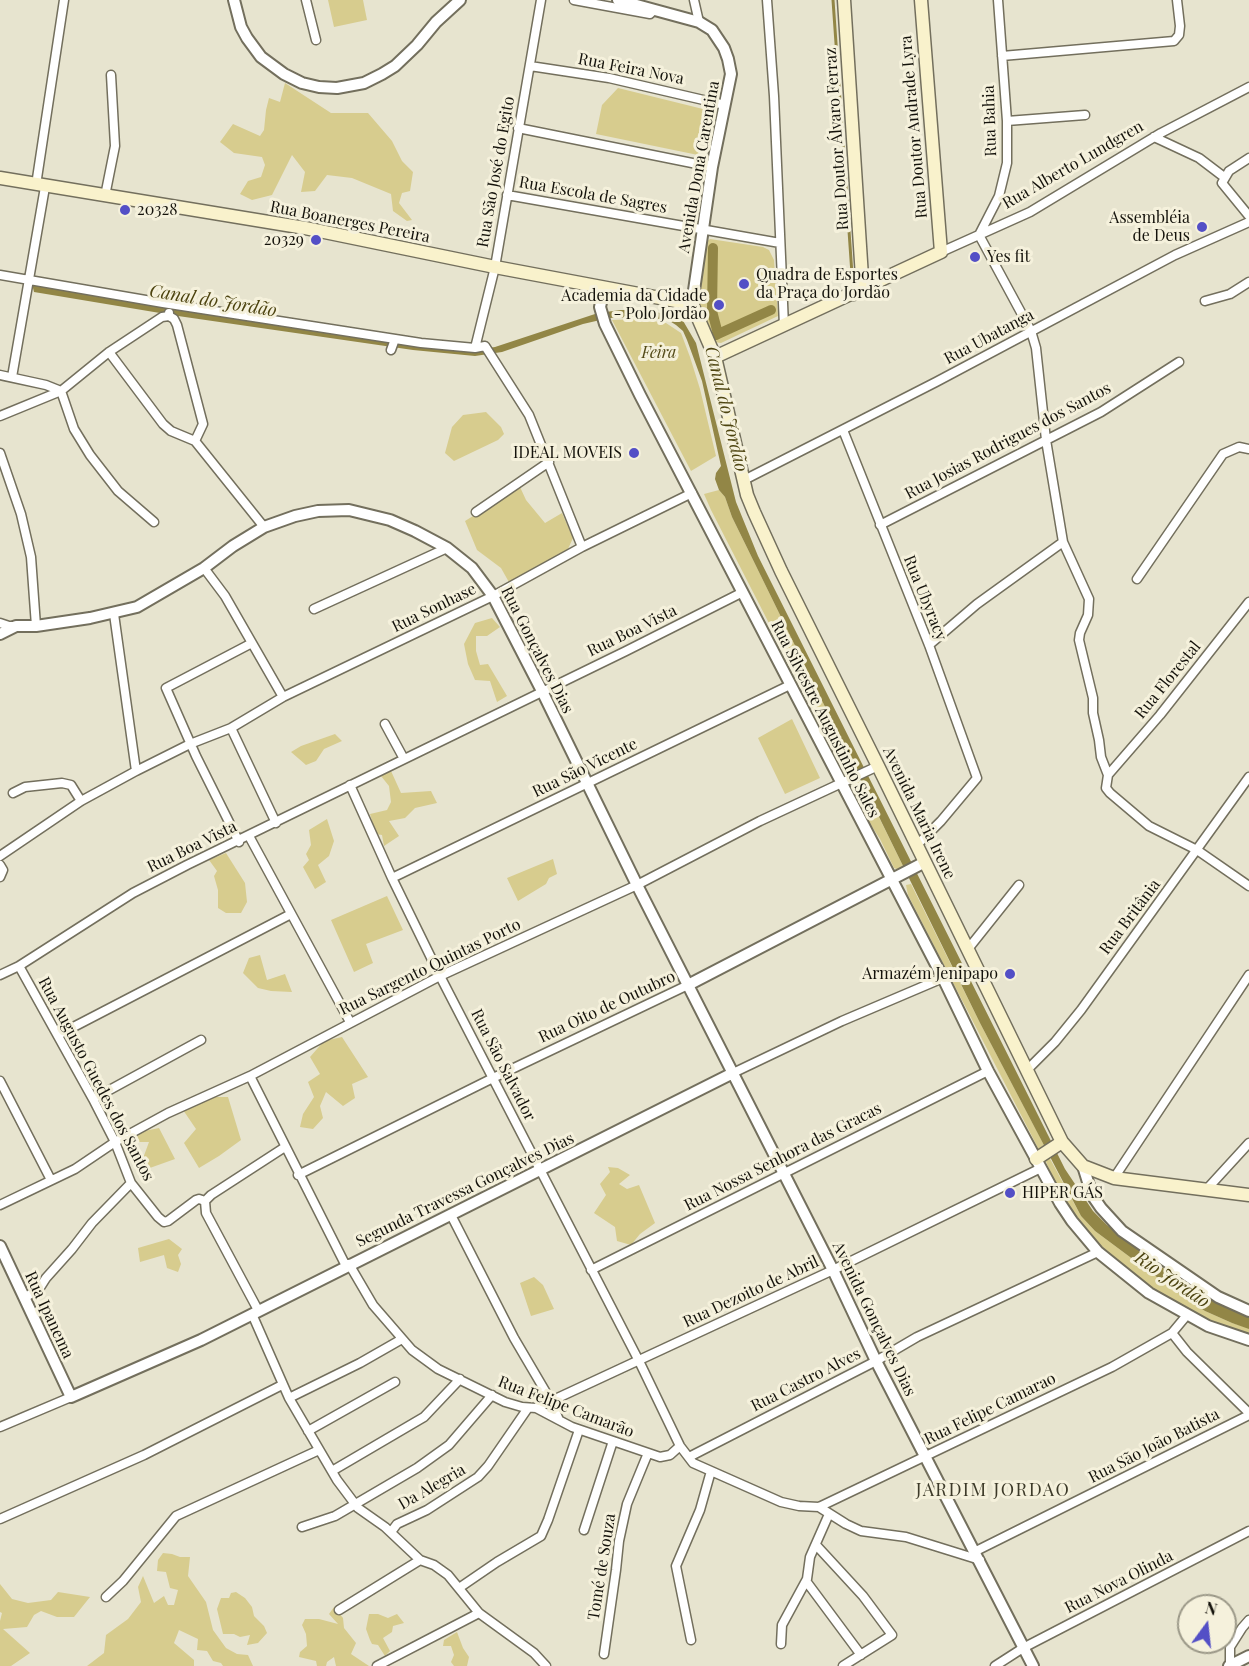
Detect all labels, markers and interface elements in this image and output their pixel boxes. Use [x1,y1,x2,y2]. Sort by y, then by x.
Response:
street label: Rua Doutor Andrade Lyra [896,35,932,219]
street label: Rua Doutor Álvaro Ferraz [821,47,853,231]
street label: Rua Feira Nova [576,49,686,89]
street label: Avenida Dona Carentina [674,79,724,255]
street label: Rua Bahia [979,85,1001,157]
street label: Rua São José do Egito [473,95,519,249]
street label: Rua Alberto Lundgren [999,117,1147,213]
street label: Rua Escola de Sagres [518,173,668,217]
street label: Rua Boanerges Pereira [268,197,432,247]
place label: 20328 [137,200,177,220]
marker: 20328 [118,203,132,217]
place label: Assembléia de Deus [1109,208,1190,246]
marker: Assembléia de Deus [1195,220,1209,234]
place label: 20329 [264,230,304,250]
marker: 20329 [309,233,323,247]
place label: Yes fit [987,247,1030,267]
marker: Yes fit [968,250,982,264]
place label: Quadra de Esportes da Praça do Jordão [756,265,898,303]
marker: Quadra de Esportes da Praça do Jordão [737,277,751,291]
water label: Canal do Jordão [148,280,278,322]
place label: Academia da Cidade - Polo Jordão [561,286,707,324]
marker: Academia da Cidade - Polo Jordão [712,298,726,312]
street label: Rua Ubatanga [941,305,1037,369]
park label: Feira [642,343,676,363]
water label: Canal do Jordão [700,344,752,474]
street label: Rua Josias Rodrigues dos Santos [902,378,1114,504]
place label: IDEAL MOVEIS [513,443,622,463]
marker: IDEAL MOVEIS [627,446,641,460]
street label: Rua Ubyracy [899,553,951,643]
street label: Rua Sonhase [389,579,479,637]
street label: Rua Gonçalves Dias [497,583,577,717]
street label: Rua Boa Vista [584,601,680,661]
street label: Rua Silvestre Augustinho Sales [767,617,883,821]
street label: Rua Florestal [1131,637,1205,723]
street label: Rua São Vicente [529,734,641,802]
street label: Avenida Maria Irene [879,744,959,882]
street label: Rua Boa Vista [144,817,240,877]
street label: Rua Britânia [1096,876,1164,958]
street label: Rua Sargento Quintas Porto [336,915,524,1019]
place label: Armazém Jenipapo [862,964,998,984]
street label: Rua Oito de Outubro [536,967,678,1047]
marker: Armazém Jenipapo [1003,967,1017,981]
street label: Rua Augusto Guedes dos Santos [34,974,158,1184]
street label: Rua São Salvador [467,1006,539,1124]
street label: Rua Nossa Senhora das Gracas [681,1099,885,1215]
street label: Segunda Travessa Gonçalves Dias [353,1129,577,1251]
place label: HIPER GÁS [1022,1183,1103,1203]
marker: HIPER GÁS [1003,1186,1017,1200]
street label: Avenida Gonçalves Dias [828,1239,920,1399]
water label: Rio Jordão [1131,1247,1213,1313]
street label: Rua Dezoito de Abril [680,1252,822,1332]
street label: Rua Ipanema [20,1268,78,1362]
street label: Rua Castro Alves [748,1344,864,1416]
street label: Rua Felipe Camarao [921,1369,1059,1449]
street label: Rua Felipe Camarão [495,1372,637,1442]
street label: Rua São João Batista [1085,1405,1223,1487]
street label: Da Alegria [395,1460,469,1514]
district label: JARDIM JORDAO [916,1479,1070,1501]
street label: Tomé de Souza [584,1512,620,1622]
street label: Rua Nova Olinda [1062,1546,1176,1618]
north arrow [1177,1594,1237,1654]
text: N [1203,1596,1220,1620]

